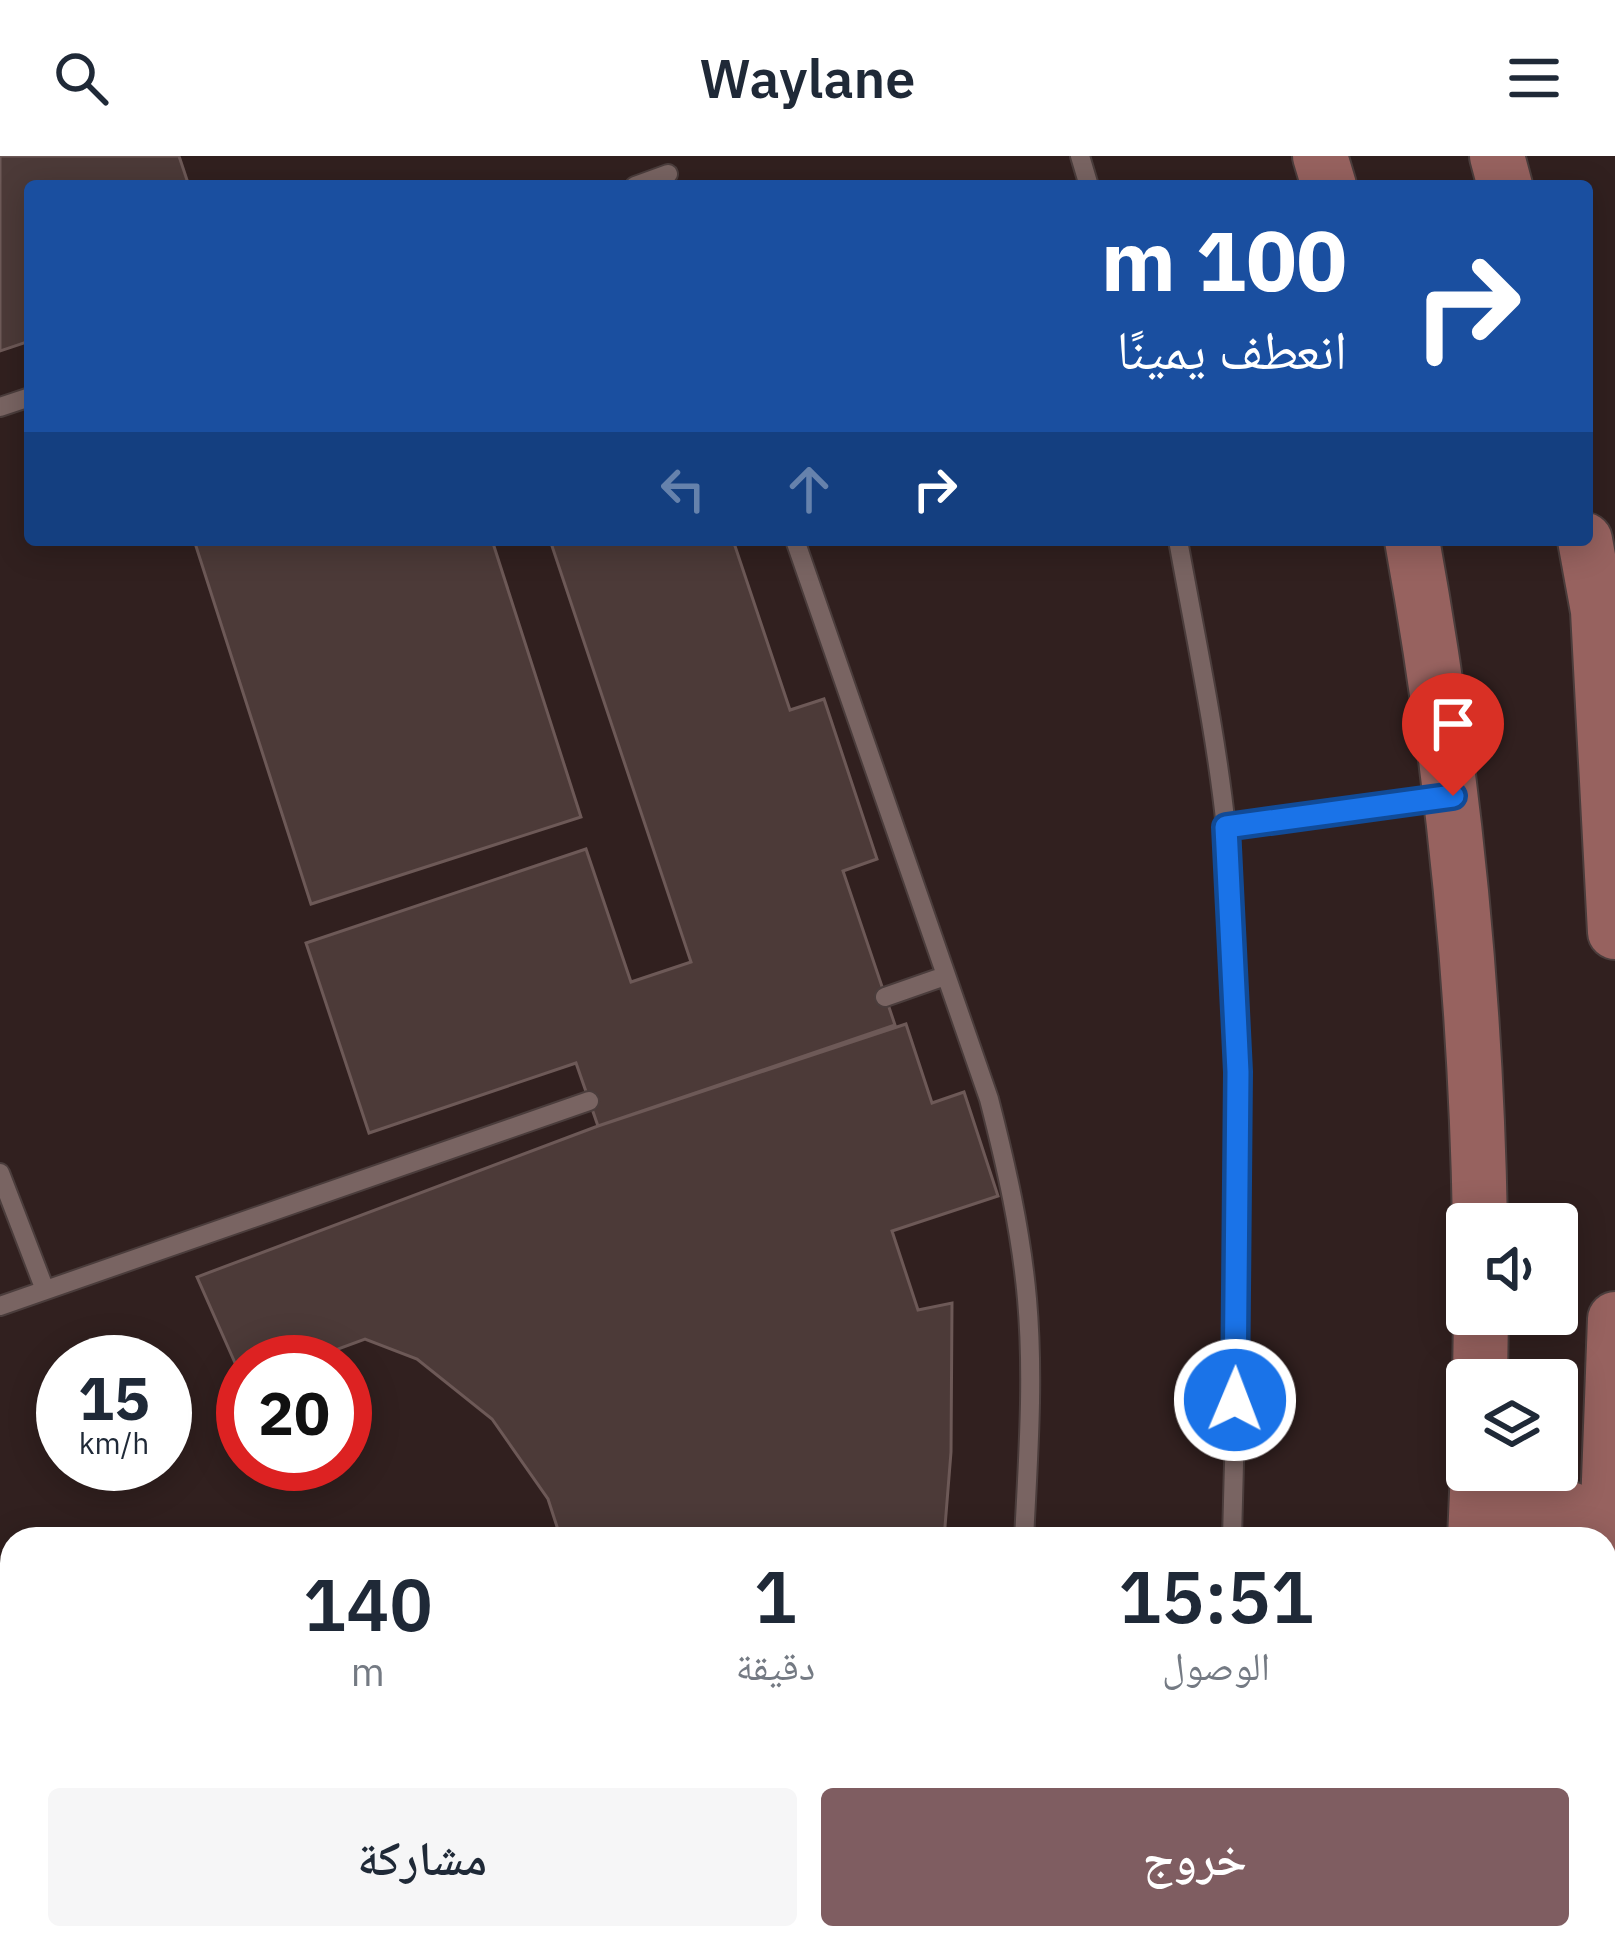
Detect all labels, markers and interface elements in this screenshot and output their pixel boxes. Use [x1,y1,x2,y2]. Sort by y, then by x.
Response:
text: Waylane [700,43,915,113]
icon: search [48,45,114,111]
icon: menu [1501,45,1567,111]
text: 100 m [1101,205,1347,314]
icon: right [1389,228,1545,384]
text: انعطف يمينًا [1116,314,1347,384]
icon: left [650,456,716,522]
icon: ahead [776,456,842,522]
icon: right [902,456,968,522]
pin [1402,673,1504,796]
icon: arrive [1420,691,1486,757]
map controls [1446,1203,1578,1491]
button: sound [1446,1203,1578,1335]
speed limit sign: 20 [216,1335,372,1491]
position arrow [1172,1337,1298,1463]
text: 15 [78,1358,150,1437]
button: layers [1446,1359,1578,1491]
text: km/h [79,1423,149,1462]
text: 1 [754,1549,797,1643]
text: 15:51 [1118,1549,1314,1643]
text: 140 [303,1557,433,1651]
text: دقيقة [736,1640,815,1691]
text: الوصول [1162,1640,1270,1691]
text: m [351,1646,385,1697]
button: مشاركة [48,1788,797,1926]
button: خروج [821,1788,1569,1926]

